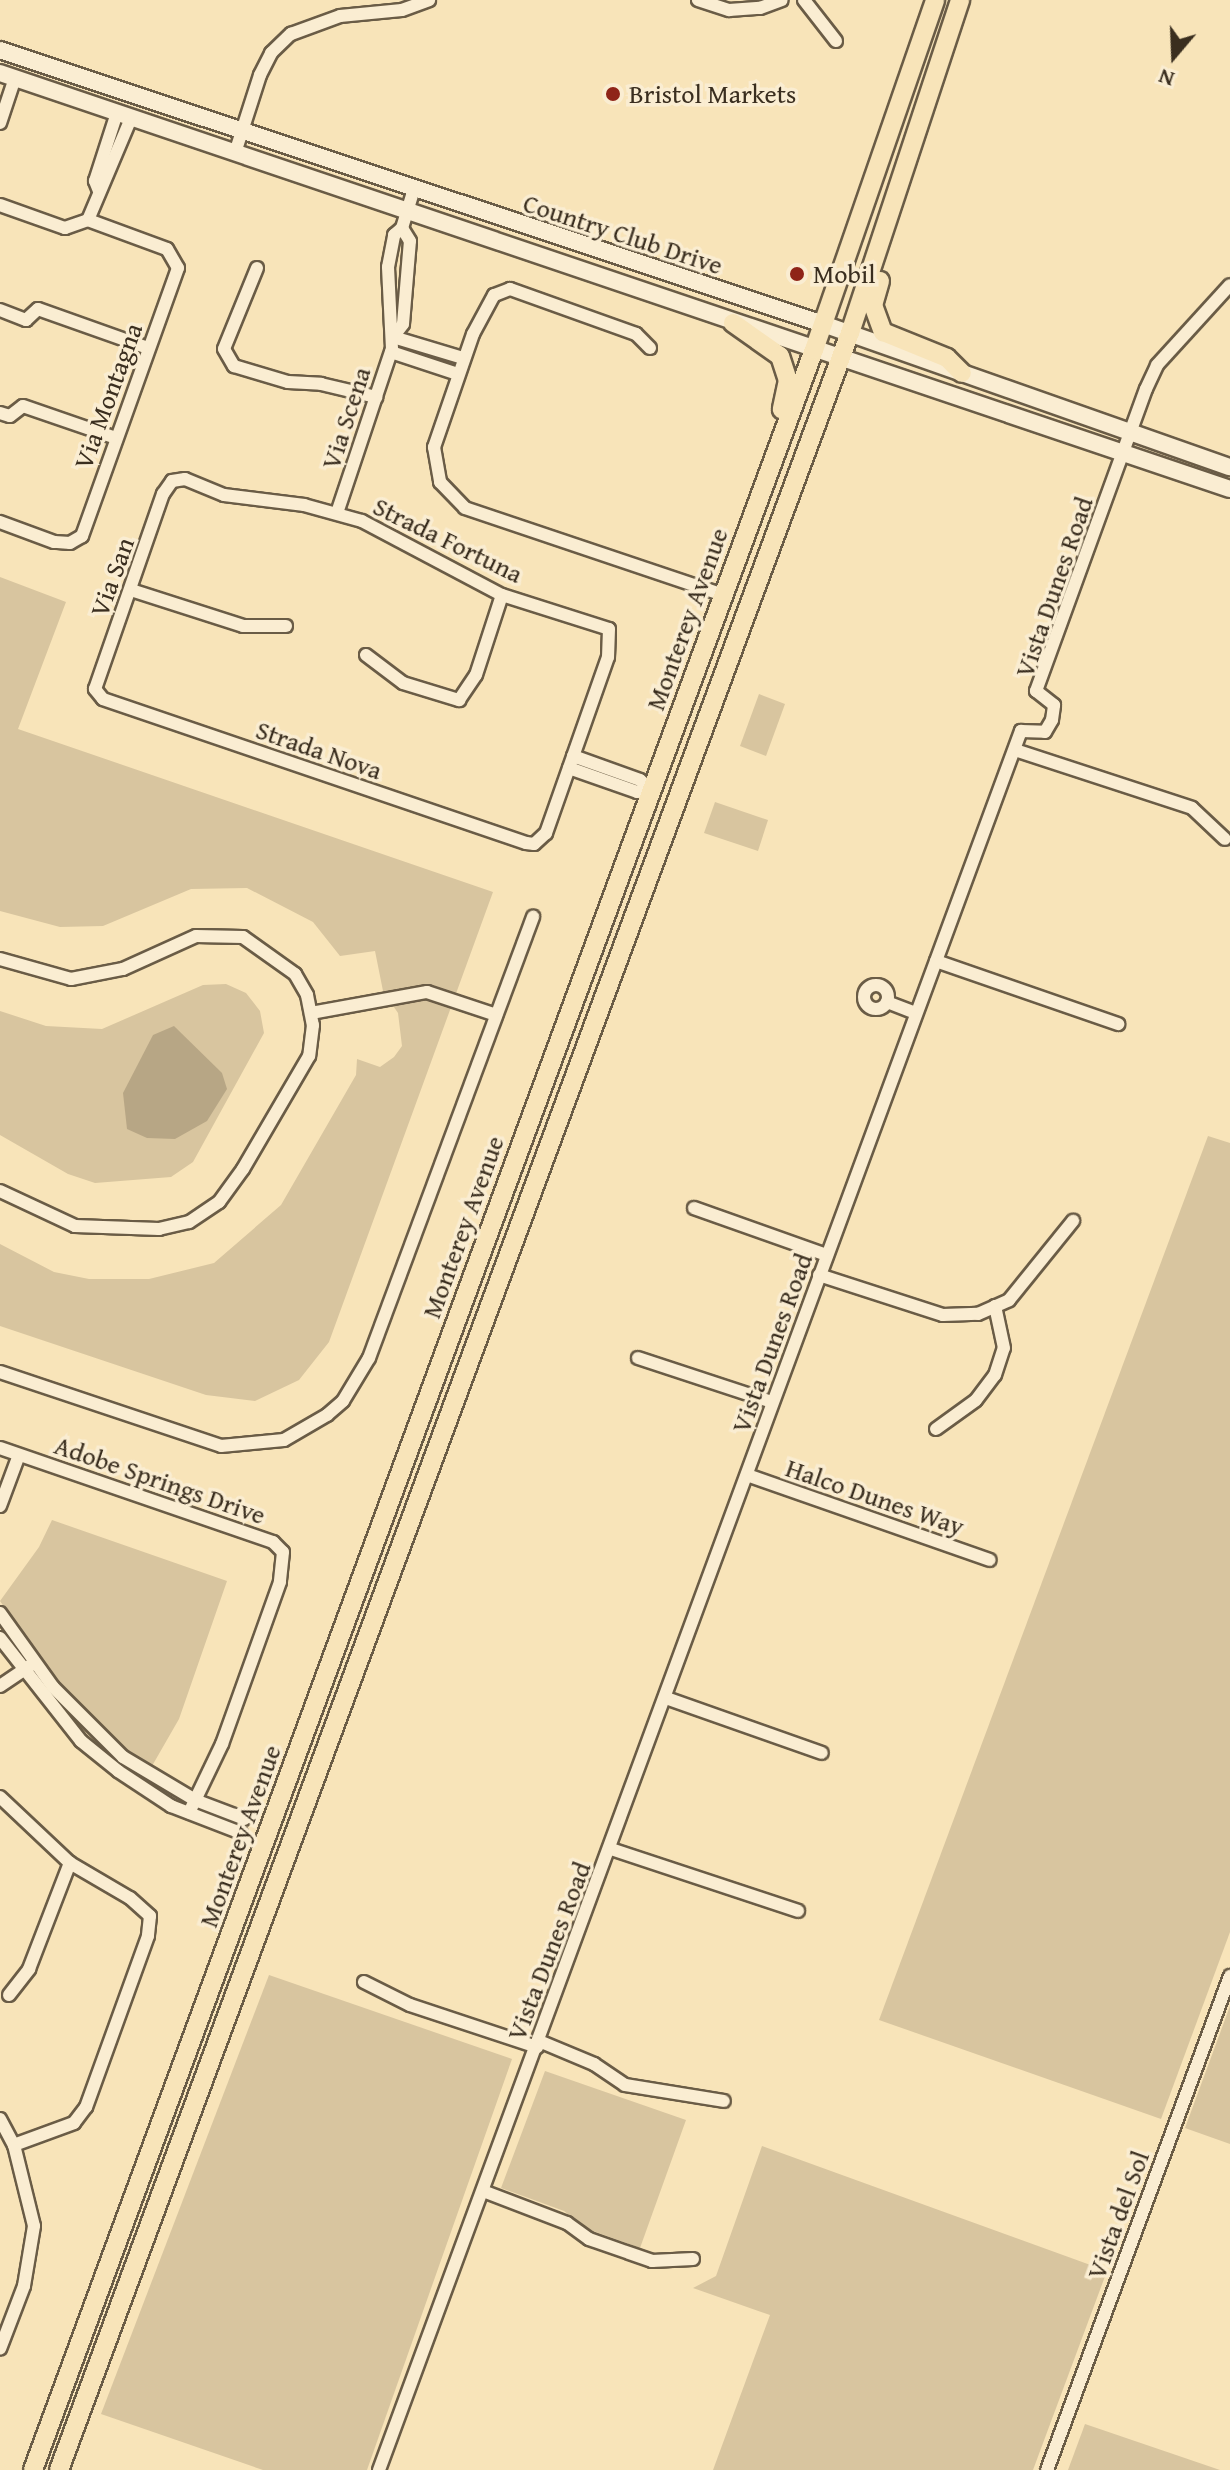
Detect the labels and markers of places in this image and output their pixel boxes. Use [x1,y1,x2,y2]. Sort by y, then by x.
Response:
place label: Bristol Markets [629,78,796,110]
marker: Bristol Markets [604,85,622,103]
place label: Mobil [813,258,876,290]
marker: Mobil [788,265,806,283]

